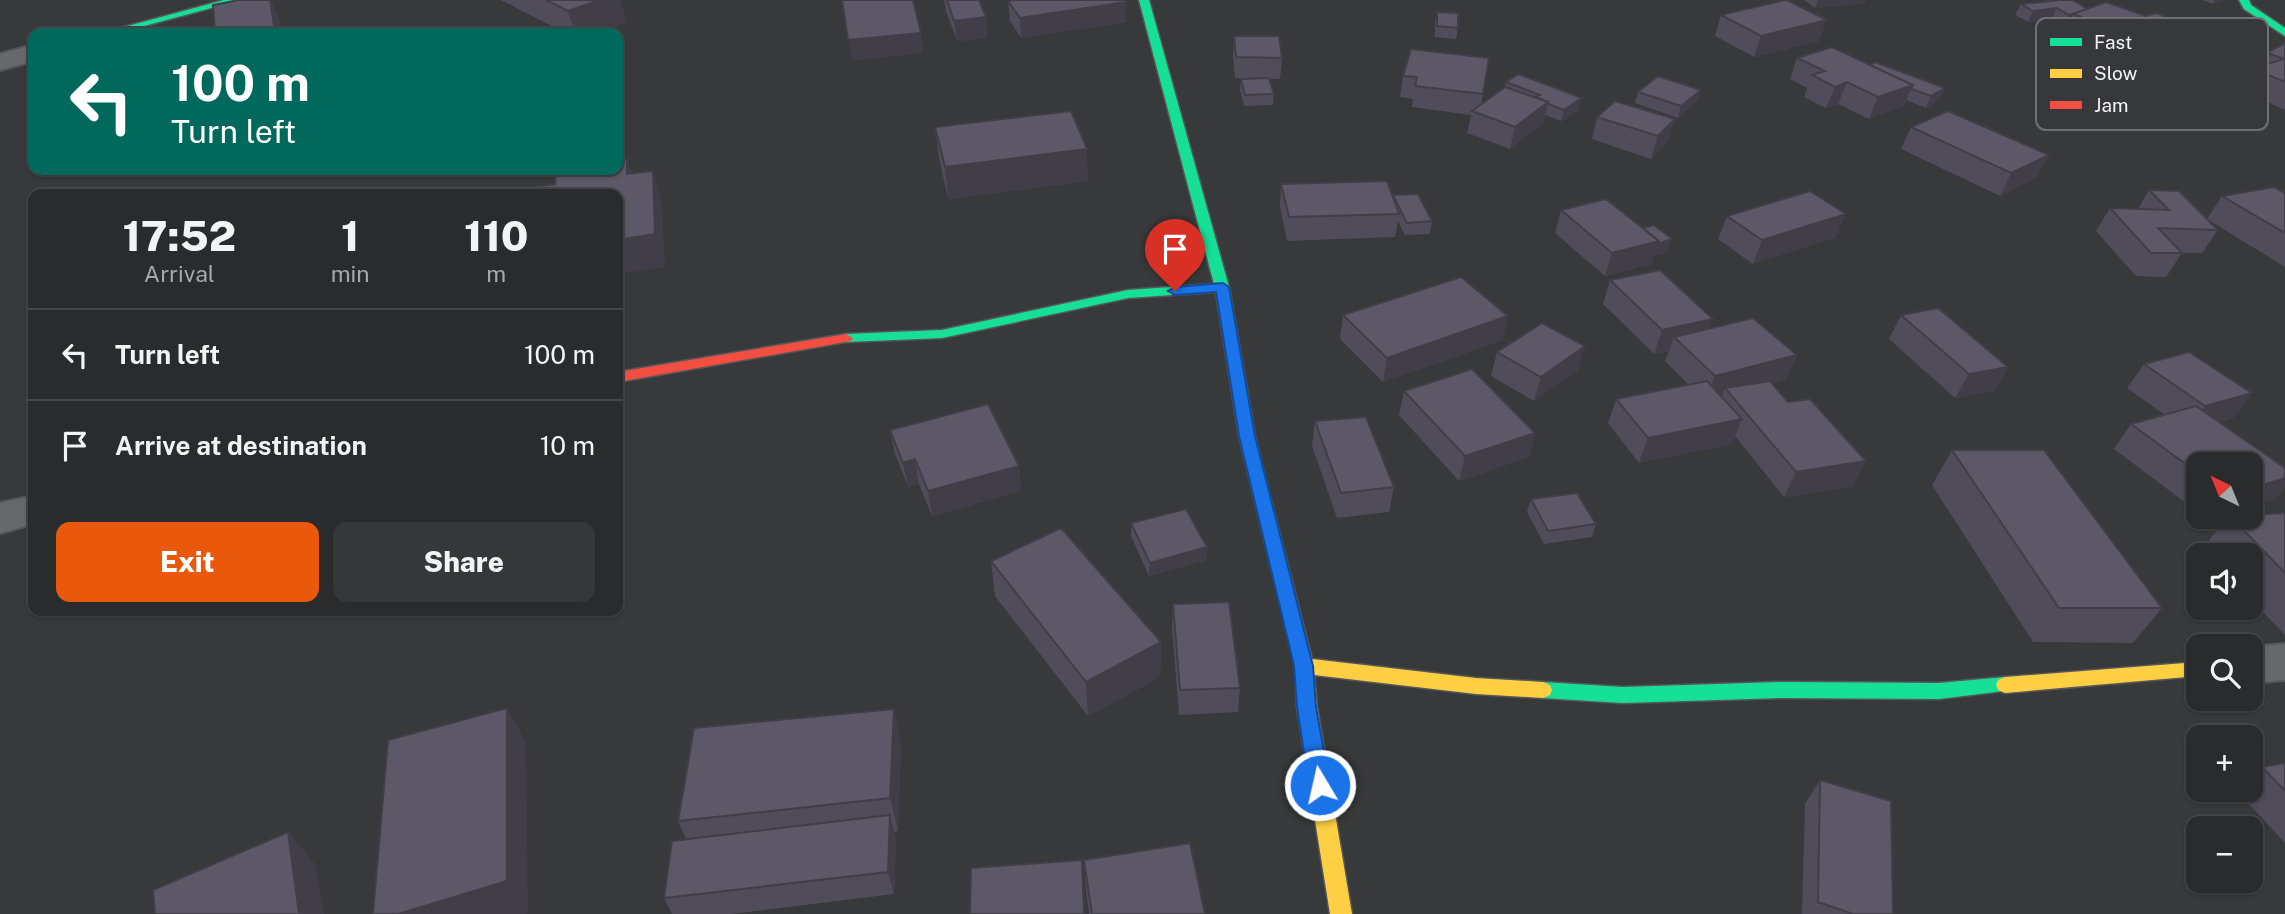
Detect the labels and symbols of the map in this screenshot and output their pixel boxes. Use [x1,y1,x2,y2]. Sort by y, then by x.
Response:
legend [2036,18,2268,130]
text: Fast [2094,31,2132,53]
text: Slow [2094,62,2138,84]
text: Jam [2094,94,2128,116]
pin [1145,219,1205,291]
north arrow [2186,452,2263,528]
position arrow [1283,748,1357,822]

